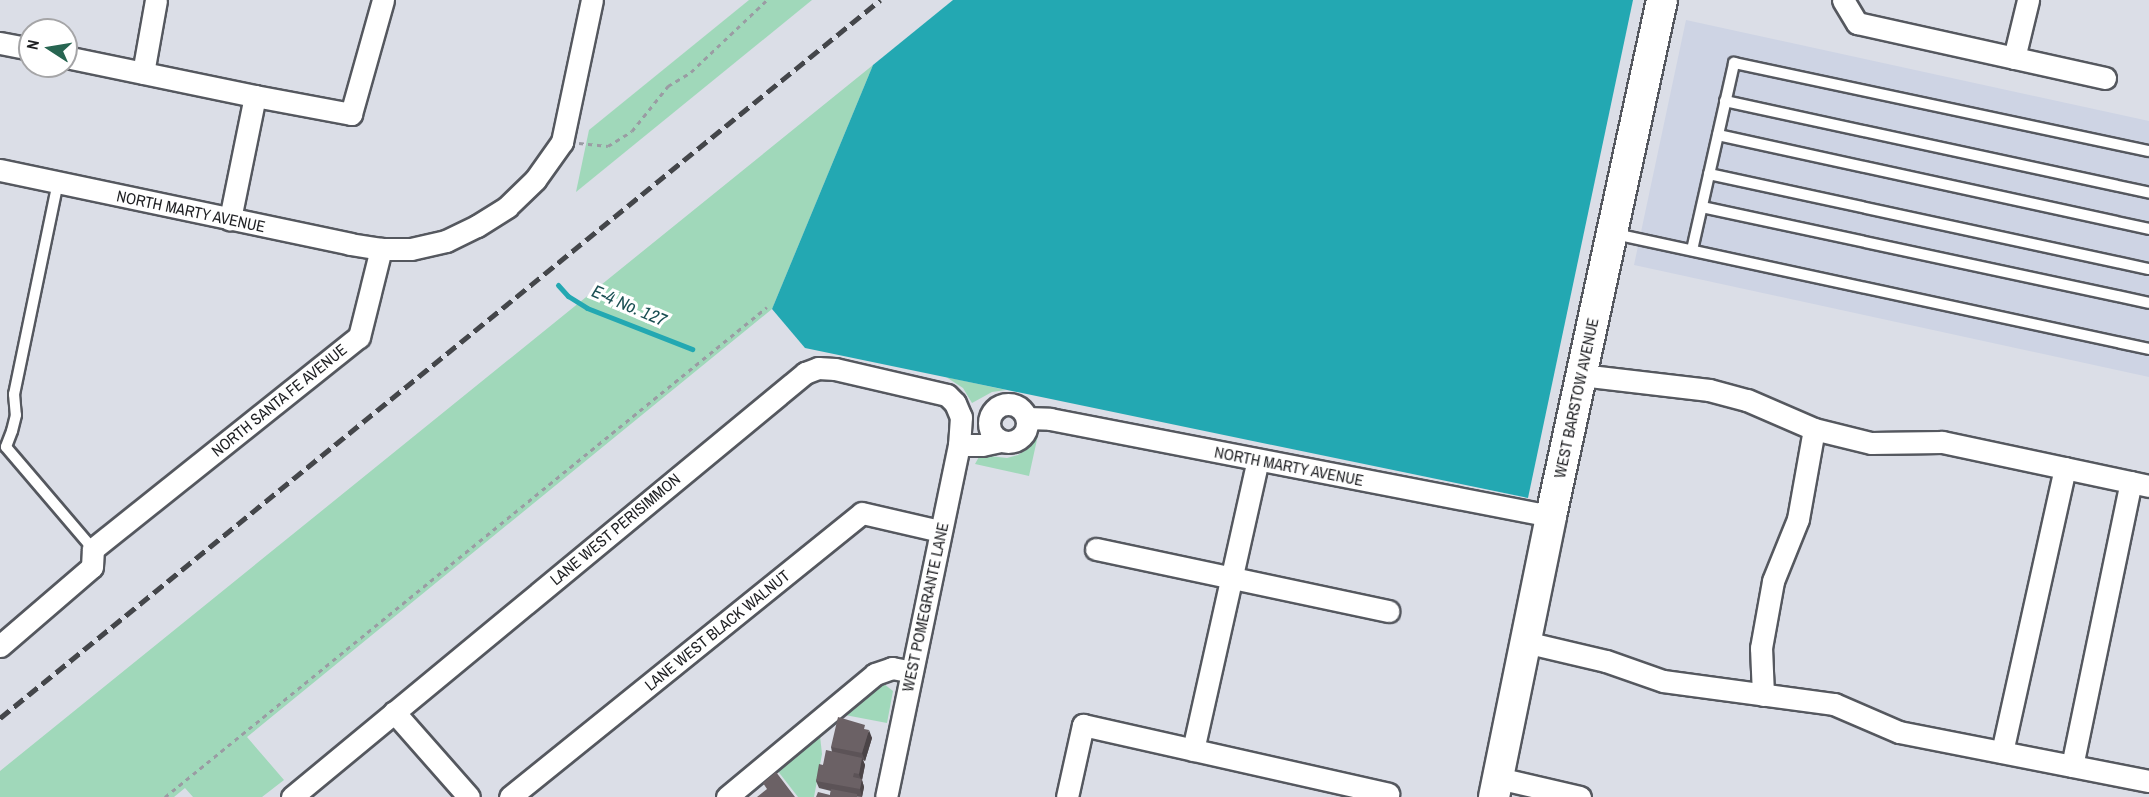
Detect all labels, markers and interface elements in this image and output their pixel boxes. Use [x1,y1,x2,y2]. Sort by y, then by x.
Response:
north arrow [18,18,78,78]
text: N [21,38,44,52]
street label: NORTH MARTY AVENUE [114,186,268,236]
water label: E-4 No. 127 [589,281,669,331]
street label: WEST BARSTOW AVENUE [1550,316,1602,480]
street label: NORTH SANTA FE AVENUE [207,339,351,461]
street label: NORTH MARTY AVENUE [1212,442,1366,490]
street label: LANE WEST PERISIMMON [546,469,684,589]
street label: WEST POMEGRANTE LANE [898,520,952,694]
street label: LANE WEST BLACK WALNUT [641,566,793,694]

